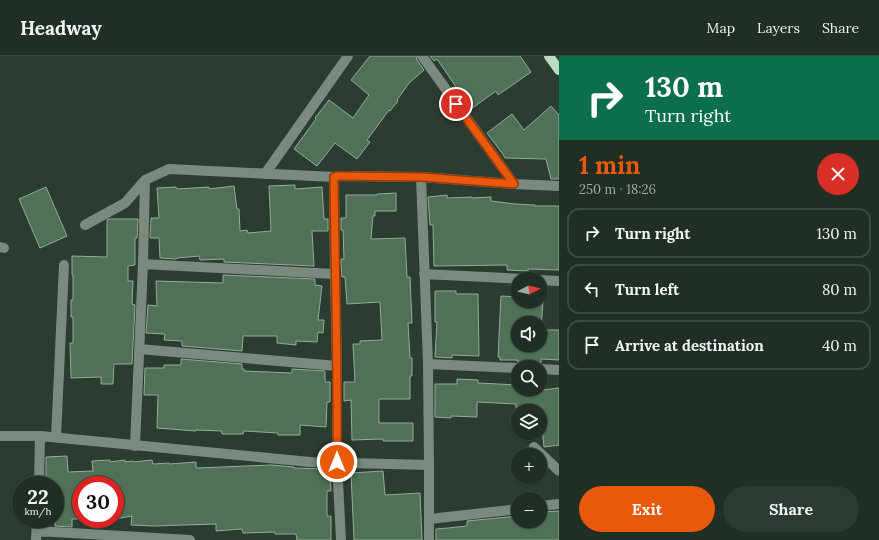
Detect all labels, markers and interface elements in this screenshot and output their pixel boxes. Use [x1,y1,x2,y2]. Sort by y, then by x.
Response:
text: Headway [20,16,102,40]
text: Map [707,19,735,37]
text: Layers [757,19,800,37]
text: Share [822,19,859,37]
text: 130 m [645,69,723,105]
icon: right [579,72,631,124]
pin [439,87,473,121]
icon: arrive [445,93,467,115]
text: Turn right [645,104,731,127]
text: 1 min [579,150,640,181]
button: close [817,153,859,195]
text: 250 m · 18:26 [579,181,656,198]
icon: right [581,222,603,244]
text: Turn right [615,224,691,243]
text: 130 m [817,224,857,243]
north arrow [511,272,547,308]
map controls [511,272,547,528]
icon: left [581,278,603,300]
text: Turn left [615,280,679,299]
text: 80 m [822,280,857,299]
button: sound [511,316,547,352]
icon: arrive [581,334,603,356]
text: Arrive at destination [615,336,764,355]
text: 40 m [822,336,857,355]
button: search [511,360,547,396]
button: layers [511,404,547,440]
position arrow [316,441,358,483]
button: + [511,448,547,484]
speed limit sign: 30 [72,476,124,528]
text: 22 [27,484,49,509]
button: Exit [579,486,715,532]
button: Share [723,486,859,532]
button: − [511,492,547,528]
text: km/h [24,505,52,518]

